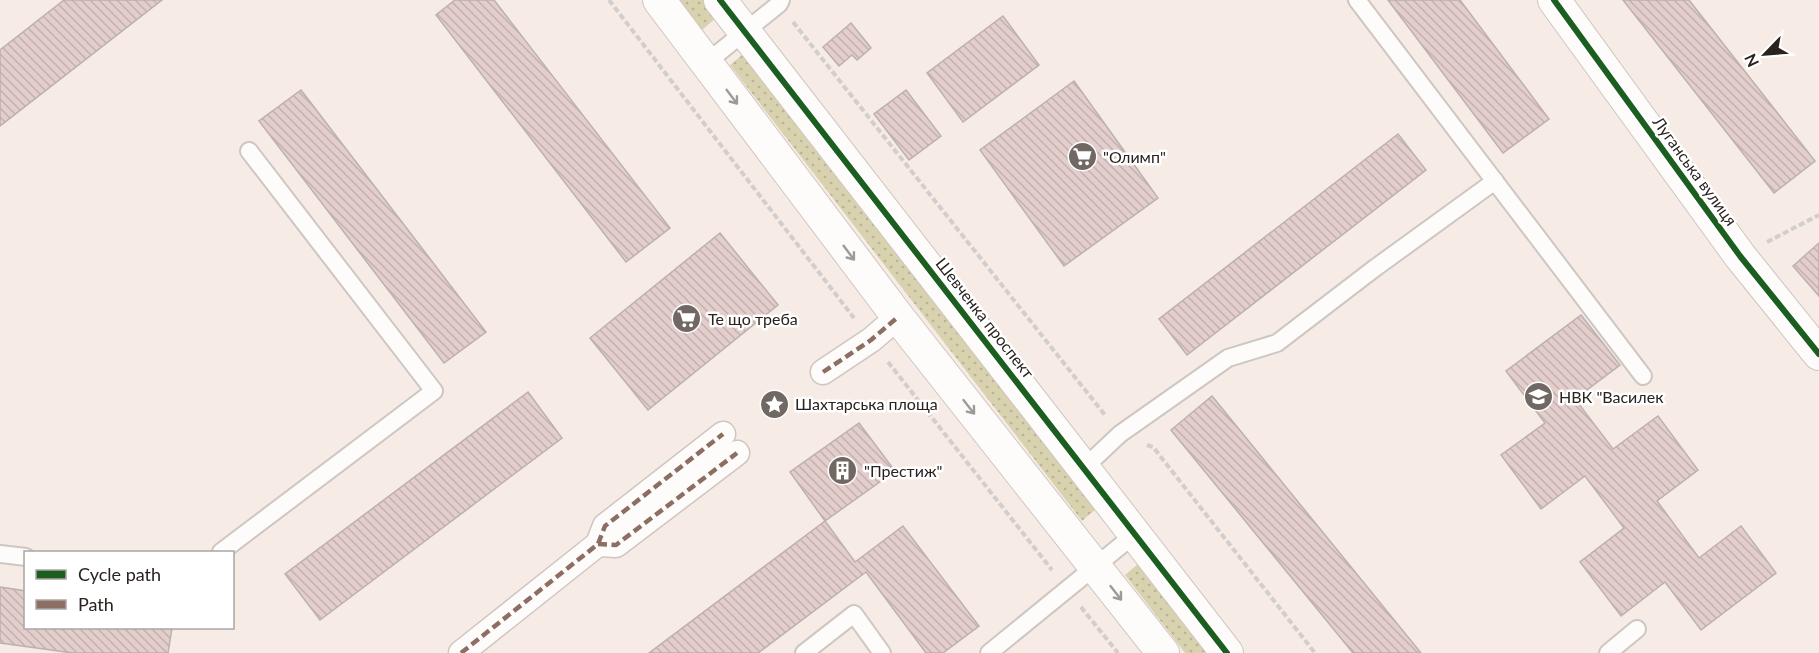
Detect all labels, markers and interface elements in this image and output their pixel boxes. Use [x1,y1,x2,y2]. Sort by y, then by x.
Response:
north arrow [1735,24,1795,84]
text: N [1740,51,1762,70]
one-way arrow [725,89,738,105]
street label: Луганська вулиця [1649,112,1741,229]
supermarket icon: "Олимп" [1066,141,1098,173]
place label: "Олимп" [1103,147,1166,166]
one-way arrow [843,244,855,260]
street label: Шевченка проспект [932,254,1038,382]
supermarket icon: Те що треба [671,303,703,335]
place label: Те що треба [708,309,798,328]
school or university icon: НВК "Василек [1522,381,1554,413]
place label: НВК "Василек [1559,387,1664,406]
place icon: Шахтарська площа [758,388,790,420]
place label: Шахтарська площа [795,394,938,413]
one-way arrow [962,399,975,415]
building icon: "Престиж" [827,455,859,487]
place label: "Престиж" [864,461,942,480]
legend [24,551,234,629]
text: Cycle path [78,563,161,585]
one-way arrow [1109,584,1122,600]
text: Path [78,593,114,615]

